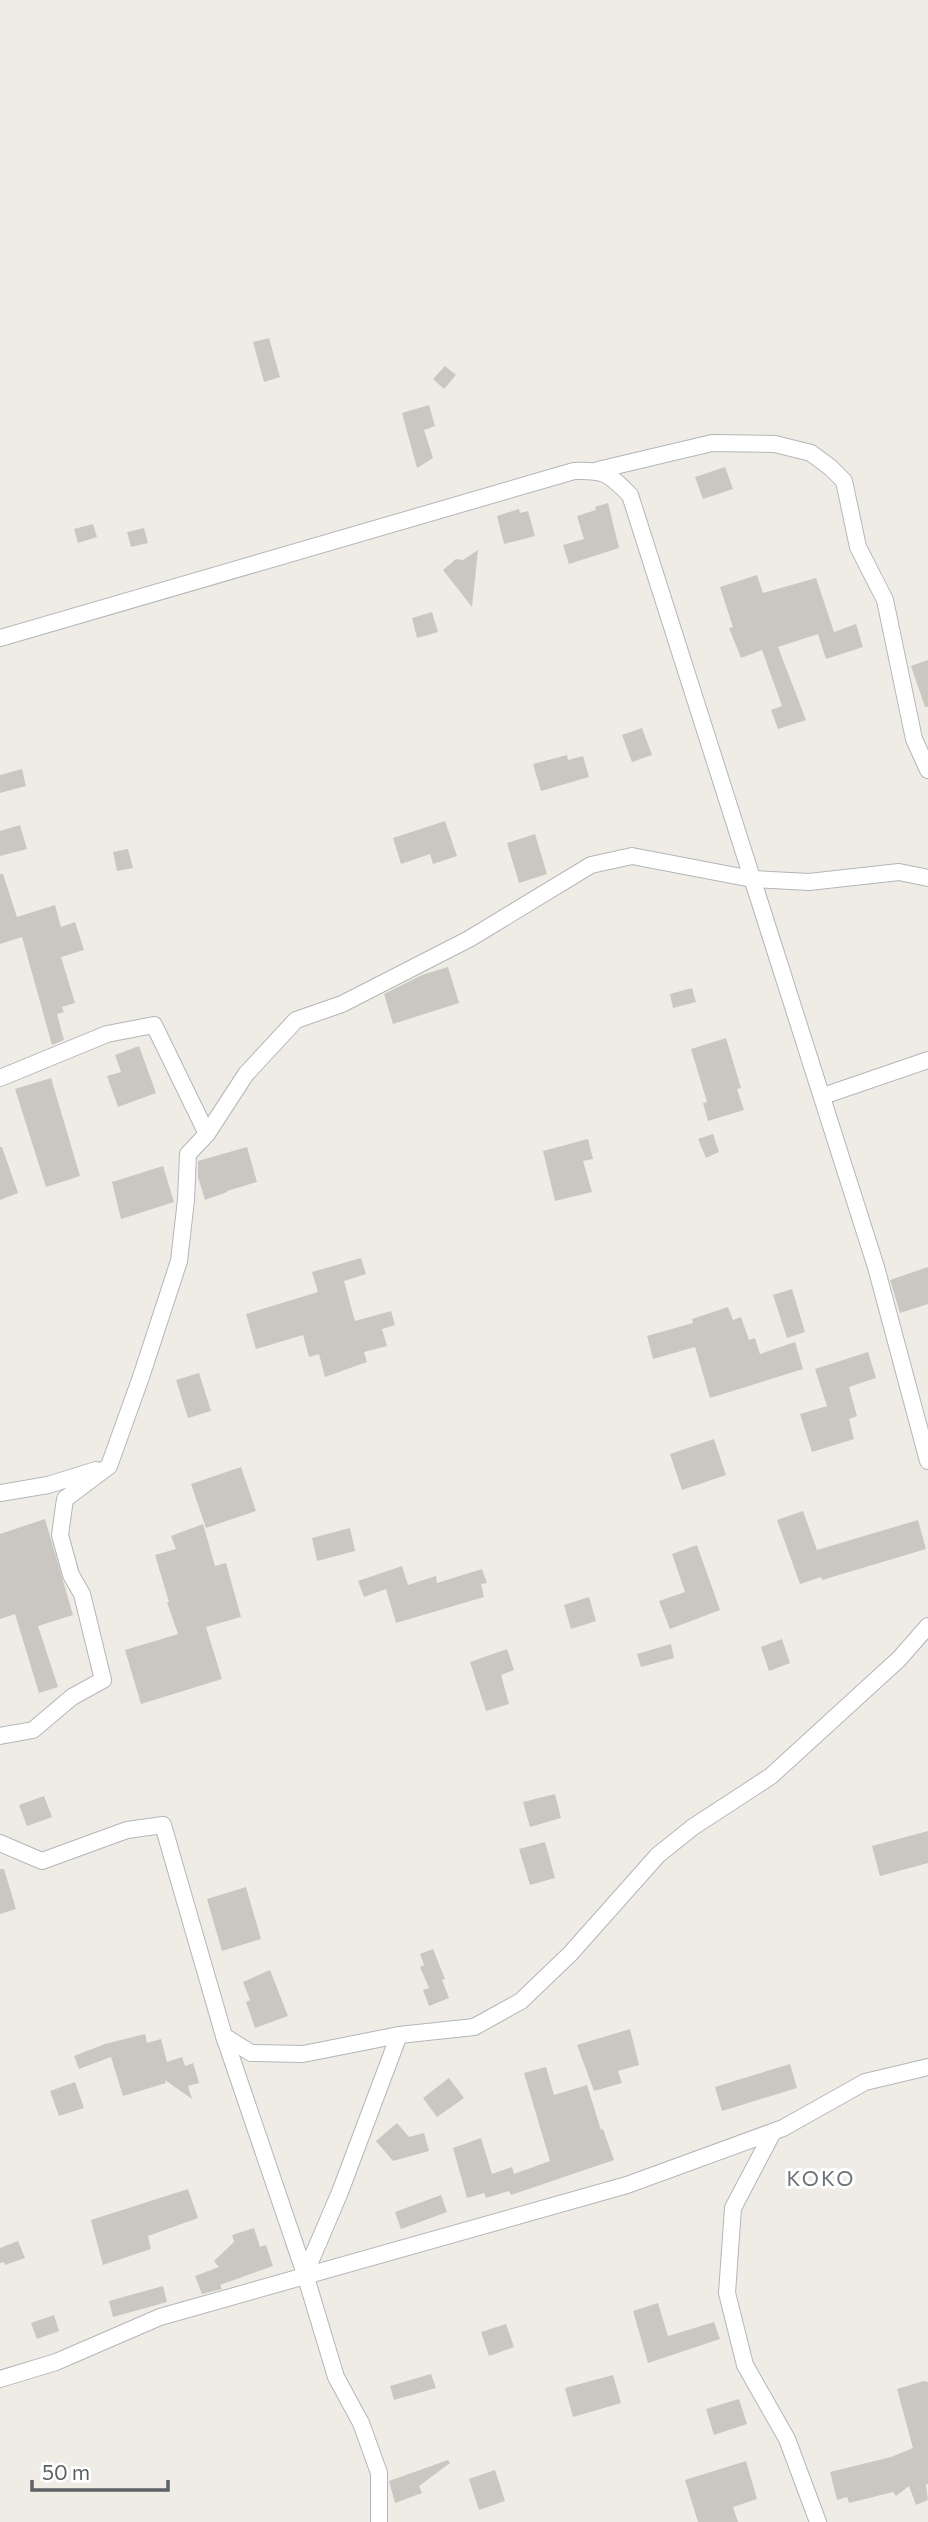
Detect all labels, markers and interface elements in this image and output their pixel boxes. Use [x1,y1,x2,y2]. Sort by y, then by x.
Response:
district label: KOKO [786,2165,856,2190]
scale bar [32,2448,168,2492]
text: 50 m [42,2459,90,2484]

